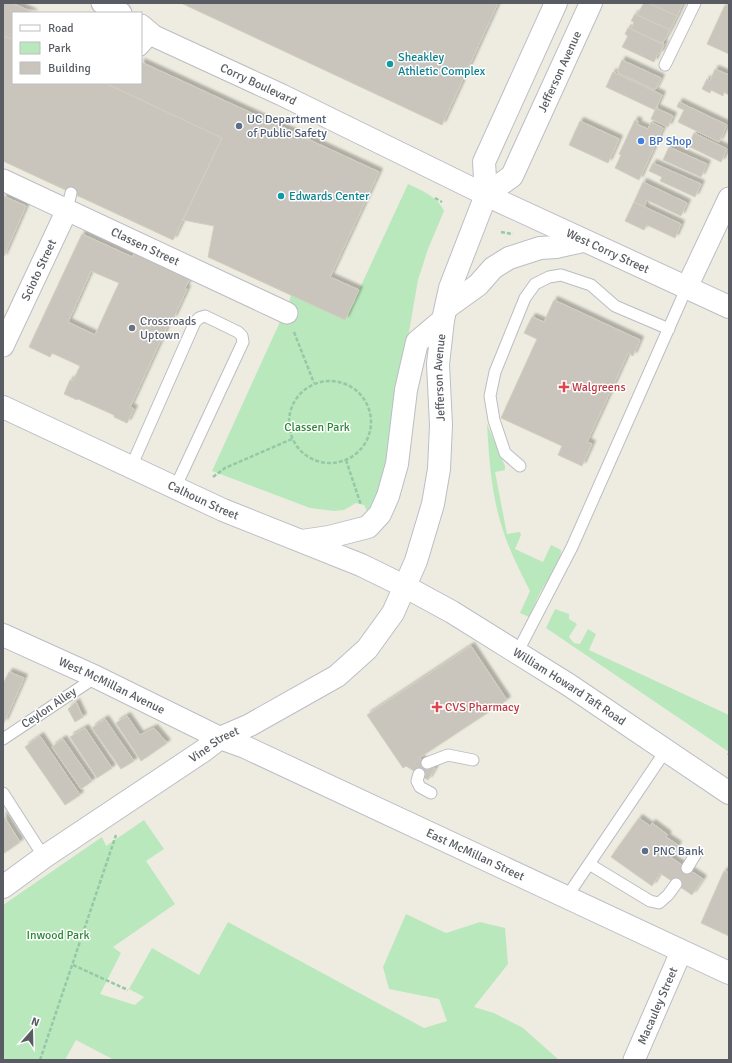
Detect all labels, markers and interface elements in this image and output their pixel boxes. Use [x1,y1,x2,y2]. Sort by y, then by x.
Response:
legend [12,12,142,84]
text: Road [48,21,74,36]
street label: Jefferson Avenue [535,29,585,115]
text: Park [48,41,71,56]
place label: Sheakley Athletic Complex [398,50,486,79]
marker: Sheakley Athletic Complex [385,59,395,69]
street label: Corry Boulevard [218,60,299,108]
text: Building [48,61,91,76]
place label: UC Department of Public Safety [247,112,327,141]
marker: UC Department of Public Safety [234,121,244,131]
place label: BP Shop [649,134,692,149]
marker: BP Shop [636,136,646,146]
place label: Edwards Center [289,189,370,204]
marker: Edwards Center [276,191,286,201]
street label: Classen Street [109,224,182,269]
street label: West Corry Street [564,225,652,277]
street label: Scioto Street [18,237,60,303]
place label: Crossroads Uptown [140,314,196,343]
marker: Crossroads Uptown [127,323,137,333]
street label: Jefferson Avenue [430,333,449,422]
place label: Walgreens [572,380,626,395]
marker: Walgreens [559,382,569,392]
park label: Classen Park [284,420,350,435]
street label: Calhoun Street [165,478,241,523]
street label: William Howard Taft Road [510,644,629,729]
street label: West McMillan Avenue [56,654,167,717]
street label: Ceylon Alley [19,684,80,732]
place label: CVS Pharmacy [445,700,520,715]
marker: CVS Pharmacy [432,702,442,712]
street label: Vine Street [186,723,241,766]
street label: East McMillan Street [424,825,527,884]
place label: PNC Bank [653,844,704,859]
marker: PNC Bank [640,846,650,856]
park label: Inwood Park [27,928,89,943]
street label: Macauley Street [634,965,681,1047]
north arrow [12,1011,52,1051]
text: N [29,1015,41,1029]

